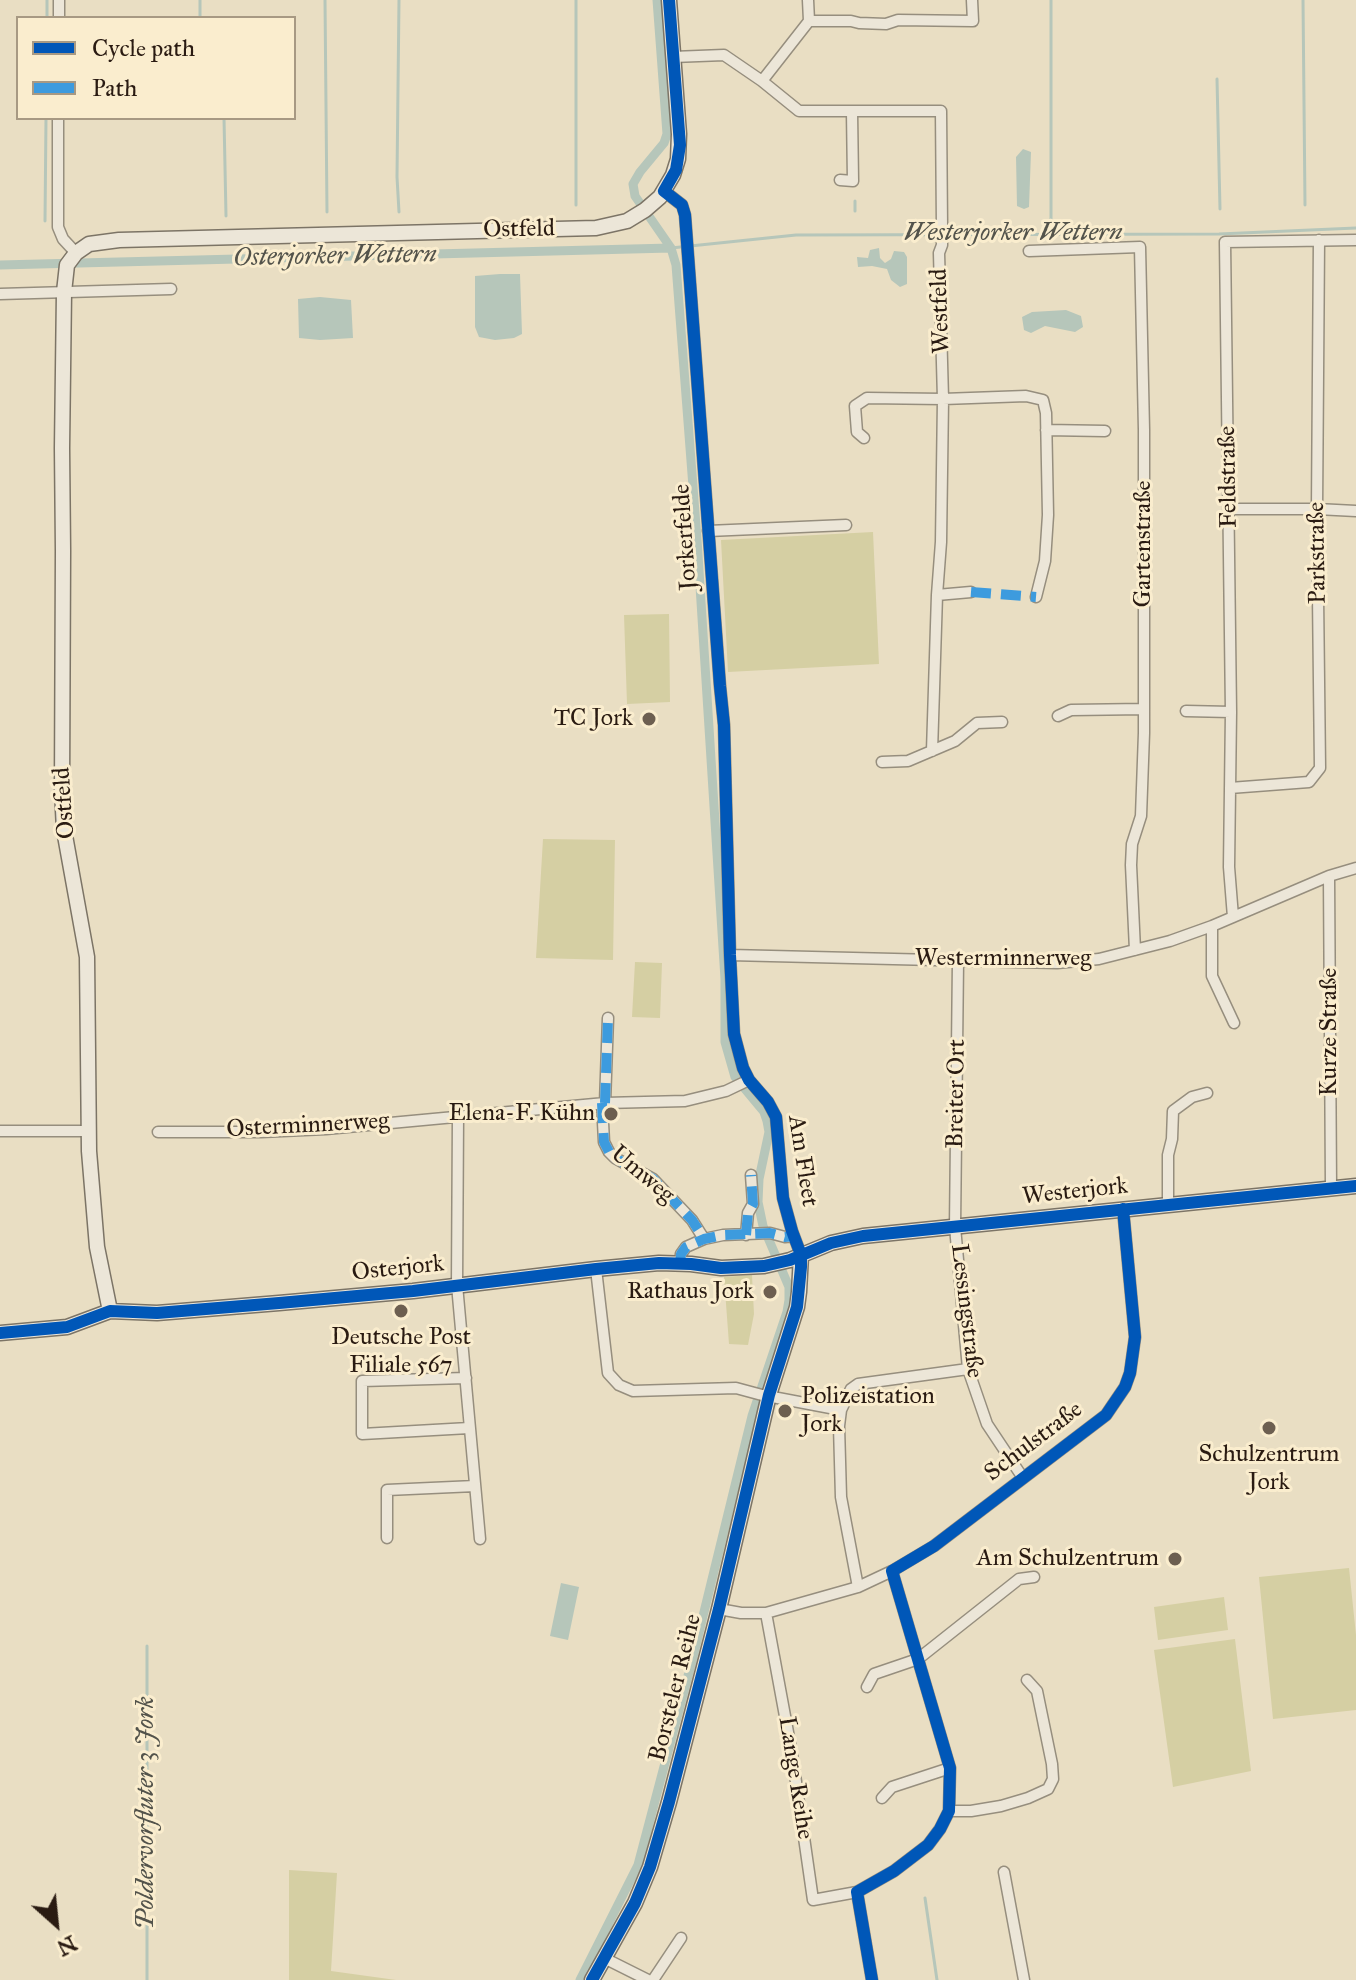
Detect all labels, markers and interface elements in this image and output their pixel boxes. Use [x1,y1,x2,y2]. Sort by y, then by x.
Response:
legend [16,16,296,120]
text: Cycle path [92,33,195,63]
text: Path [92,73,137,103]
street label: Ostfeld [483,215,555,245]
water label: Westerjorker Wettern [903,218,1123,250]
water label: Osterjorker Wettern [233,240,437,274]
street label: Westfeld [925,268,957,354]
street label: Feldstraße [1214,426,1244,528]
street label: Gartenstraße [1130,481,1158,607]
street label: Jorkerfelde [668,483,704,591]
street label: Parkstraße [1303,502,1333,604]
place label: TC Jork [554,705,633,733]
marker: TC Jork [640,710,658,728]
street label: Ostfeld [48,766,82,840]
street label: Westerminnerweg [915,945,1091,973]
street label: Kurze Straße [1316,968,1344,1096]
street label: Breiter Ort [942,1039,972,1149]
place label: Elena-F. Kühn [448,1100,595,1128]
marker: Elena-F. Kühn [602,1105,620,1123]
street label: Osterminnerweg [226,1107,390,1145]
street label: Am Fleet [781,1113,823,1209]
street label: Umweg [604,1140,680,1210]
street label: Westerjork [1021,1172,1129,1212]
street label: Lessingstraße [943,1242,989,1380]
street label: Osterjork [350,1250,446,1288]
place label: Rathaus Jork [627,1278,754,1306]
marker: Rathaus Jork [761,1283,779,1301]
marker: Deutsche Post Filiale 567 [392,1302,410,1320]
place label: Deutsche Post Filiale 567 [331,1324,471,1380]
place label: Polizeistation Jork [801,1383,935,1439]
street label: Schulstraße [979,1396,1089,1488]
marker: Polizeistation Jork [776,1402,794,1420]
marker: Schulzentrum Jork [1260,1419,1278,1437]
place label: Schulzentrum Jork [1199,1441,1339,1497]
place label: Am Schulzentrum [977,1545,1159,1573]
marker: Am Schulzentrum [1166,1550,1184,1568]
street label: Borsteler Reihe [644,1611,708,1765]
water label: Poldervorfluter 3 Jork [131,1697,163,1929]
street label: Lange Reihe [771,1715,819,1841]
north arrow [16,1884,96,1964]
text: N [53,1930,82,1962]

